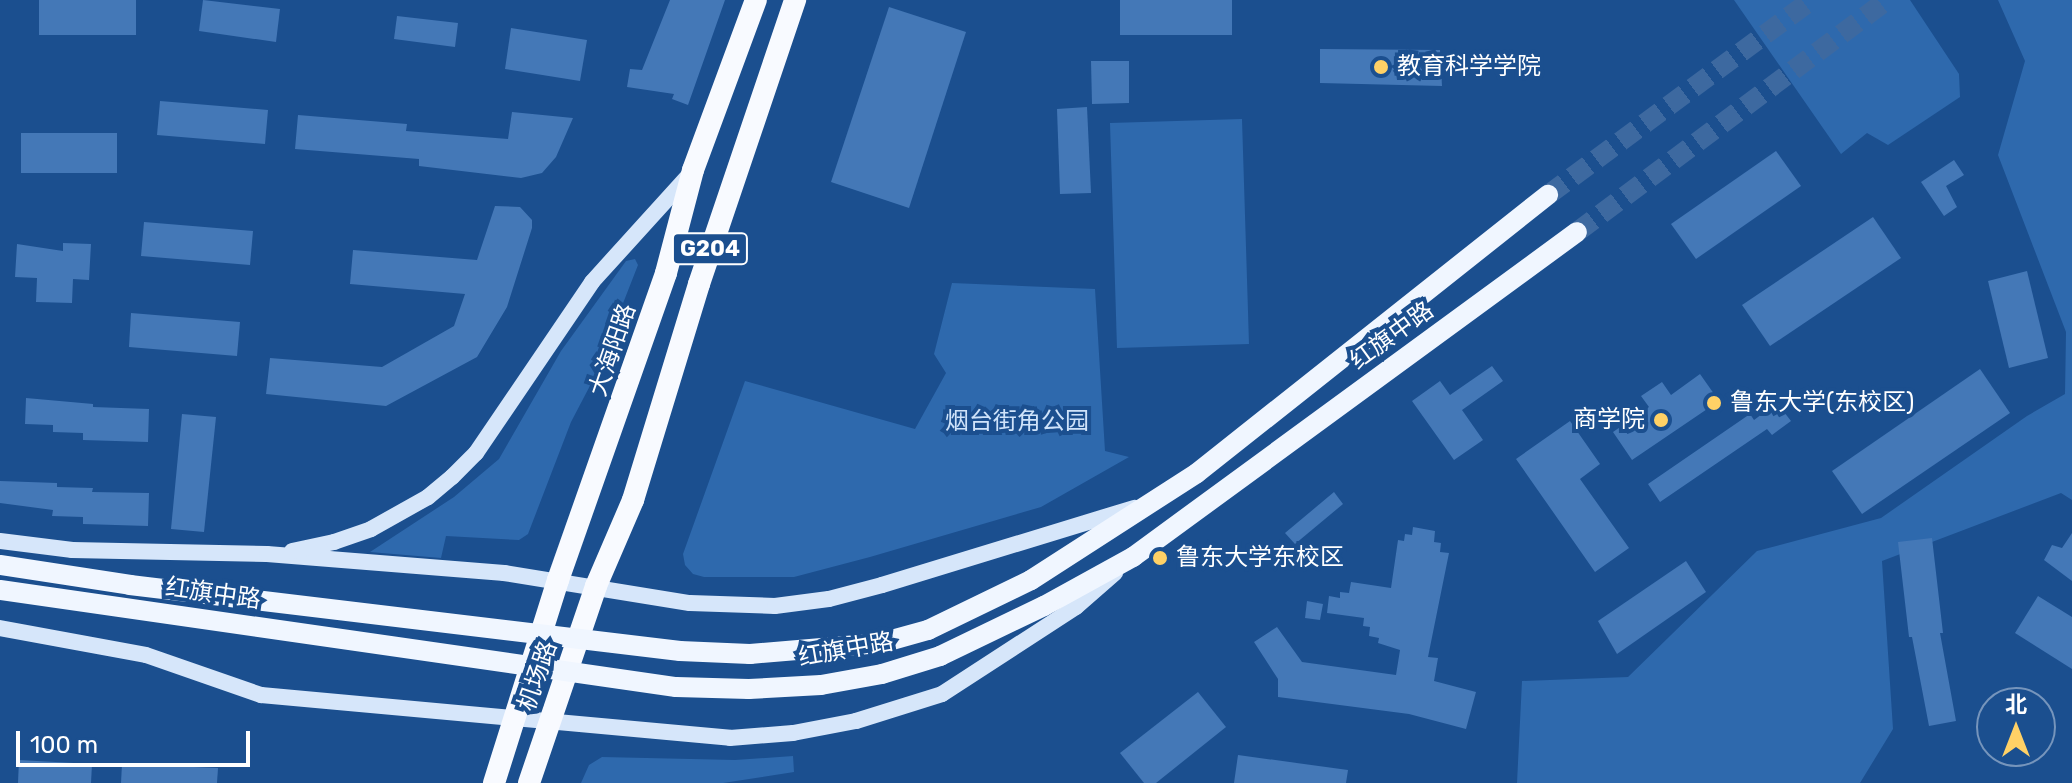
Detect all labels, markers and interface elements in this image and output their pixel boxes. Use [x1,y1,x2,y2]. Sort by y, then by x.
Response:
place label: 教育科学学院 [1397,53,1541,81]
marker: 教育科学学院 [1372,58,1390,76]
road number: G204 [670,231,750,267]
street label: 红旗中路 [1345,296,1439,376]
street label: 大海阳路 [584,300,642,400]
place label: 鲁东大学(东校区) [1730,389,1914,417]
marker: 鲁东大学(东校区) [1705,394,1723,412]
place label: 商学院 [1573,406,1645,434]
park label: 烟台街角公园 [945,408,1089,436]
marker: 商学院 [1652,411,1670,429]
place label: 鲁东大学东校区 [1176,544,1344,572]
marker: 鲁东大学东校区 [1151,549,1169,567]
street label: 红旗中路 [163,573,263,615]
street label: 红旗中路 [796,627,896,673]
street label: 机场路 [513,637,563,715]
north arrow [1976,687,2056,767]
text: 北 [2005,691,2027,718]
scale bar [20,715,254,765]
text: 100 m [30,731,98,759]

